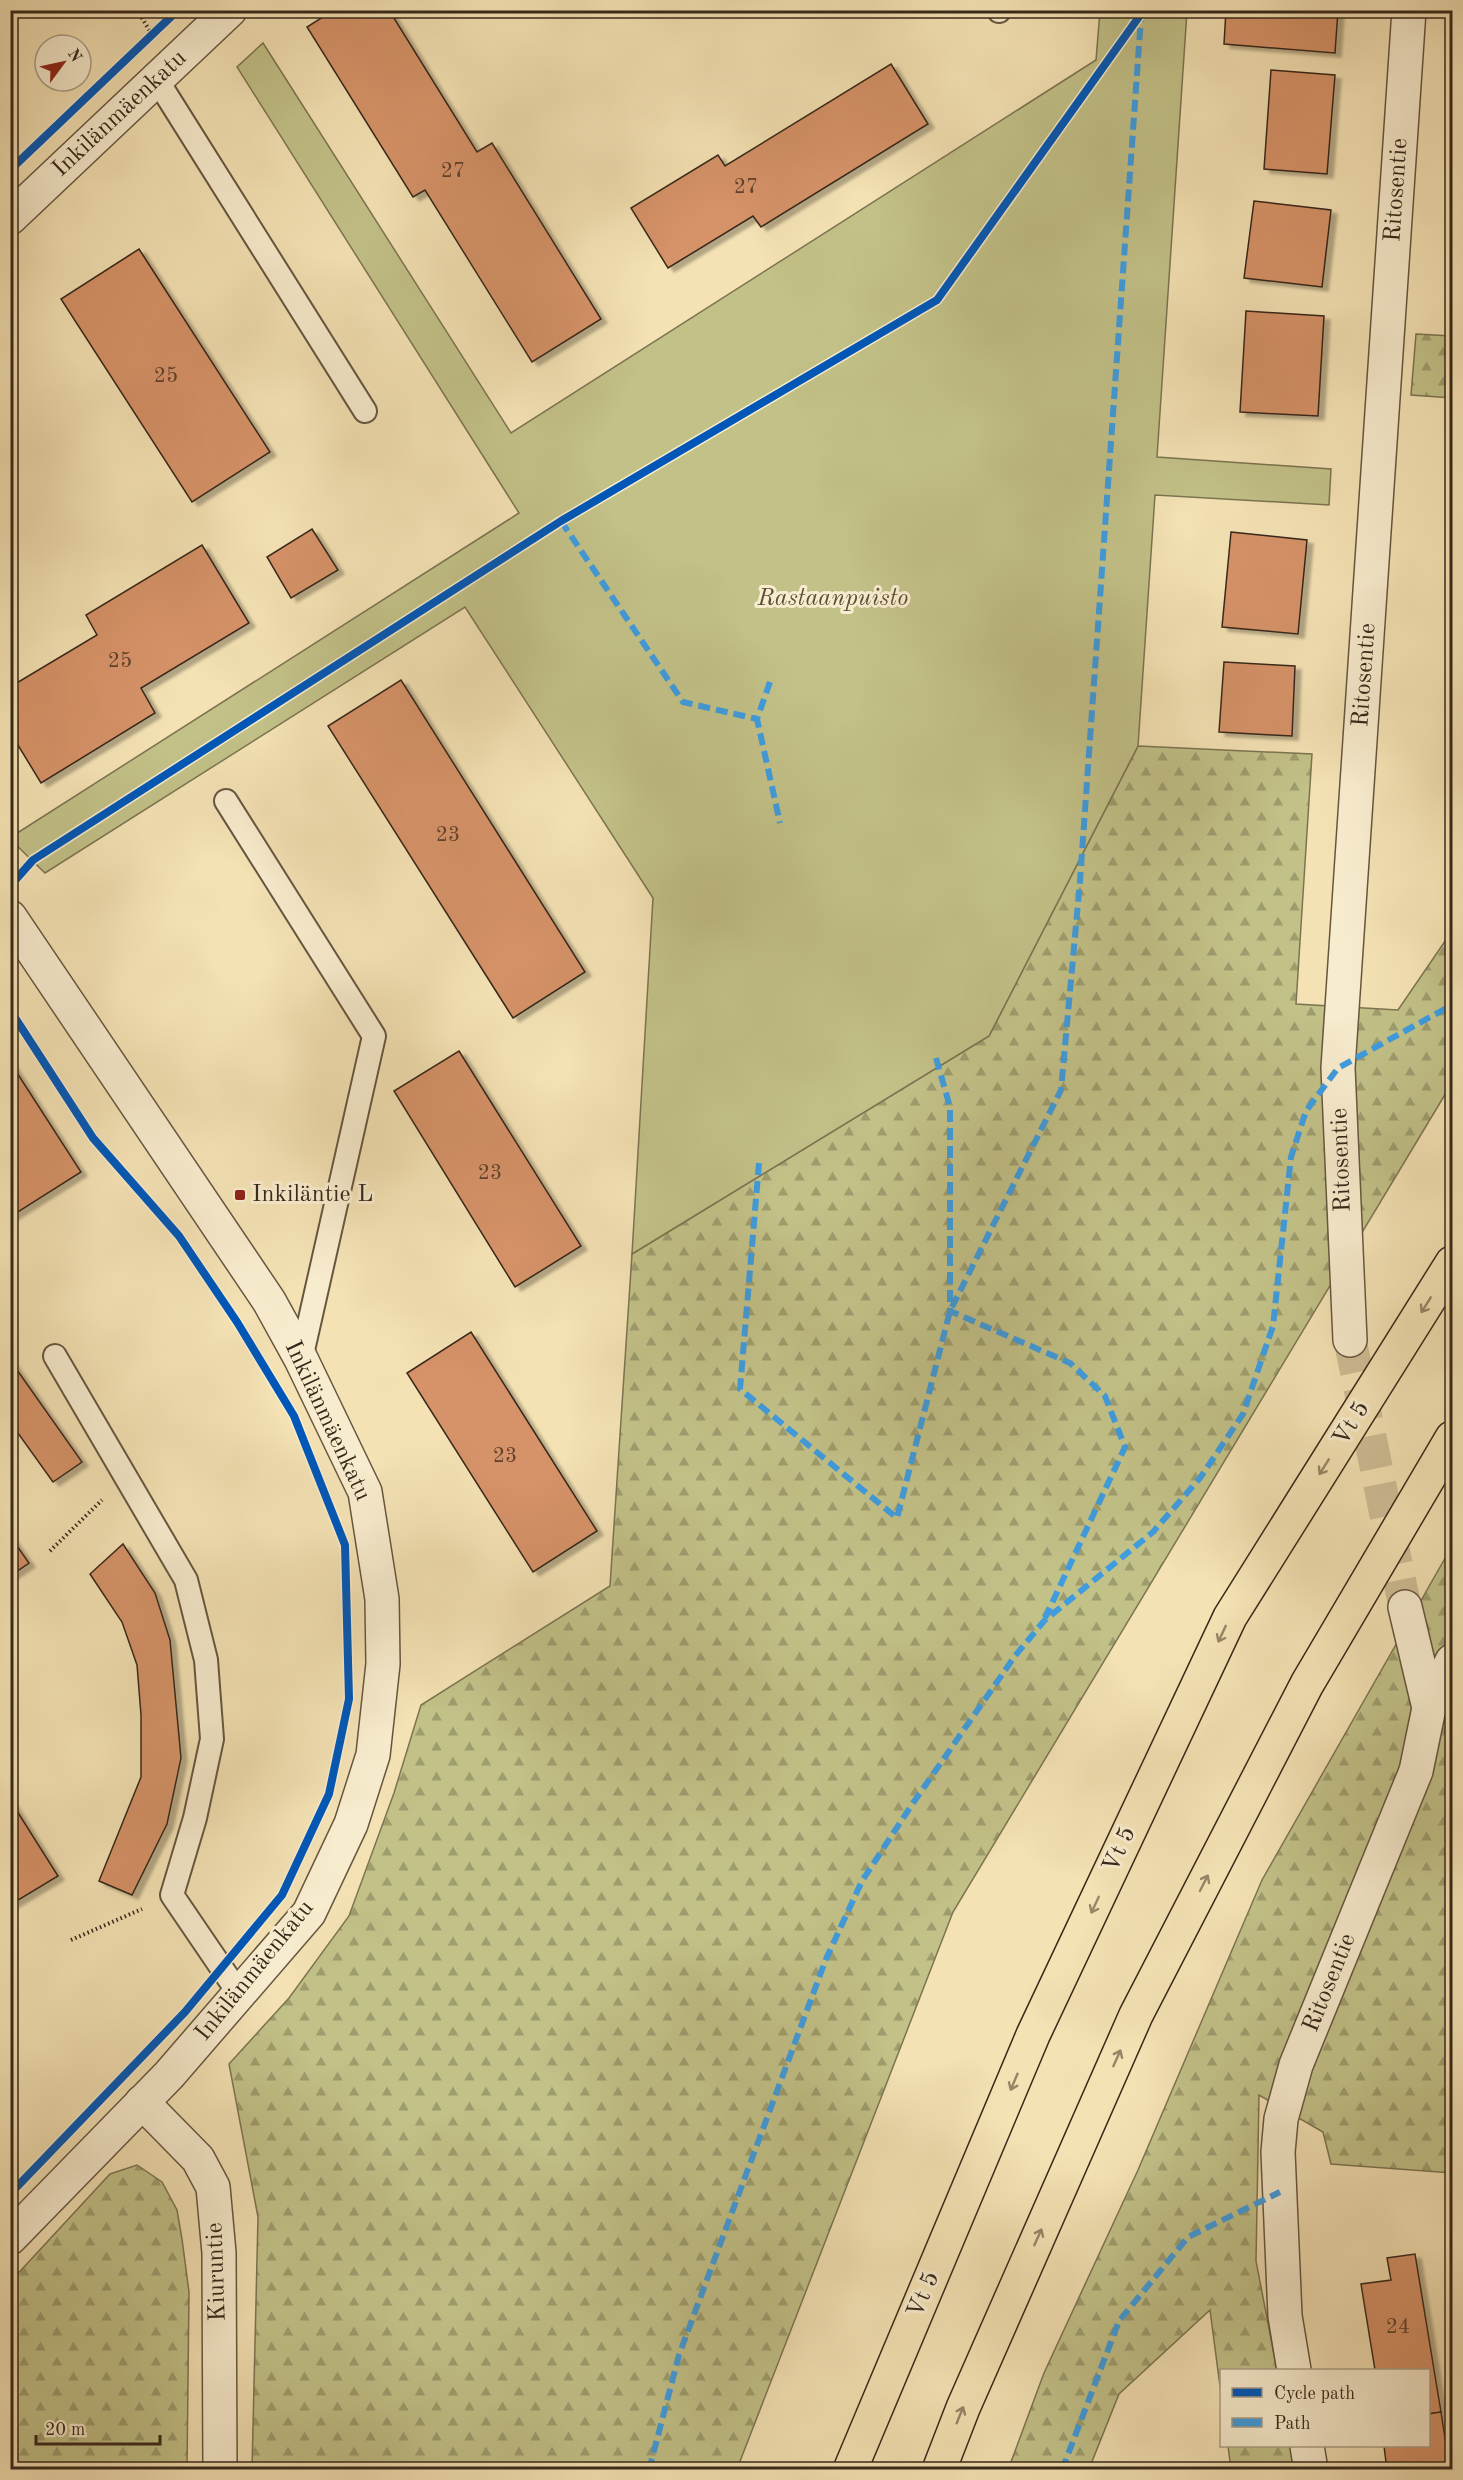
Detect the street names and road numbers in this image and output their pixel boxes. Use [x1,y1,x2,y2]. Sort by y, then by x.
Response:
street label: Inkilänmäenkatu [49,46,192,182]
street label: Ritosentie [1381,137,1413,243]
street label: Ritosentie [1349,622,1381,728]
street label: Ritosentie [1328,1107,1356,1213]
street label: Inkilänmäenkatu [280,1337,375,1505]
street label: Vt 5 [1329,1397,1375,1451]
street label: Vt 5 [1099,1823,1141,1877]
street label: Inkilänmäenkatu [191,1896,319,2046]
street label: Ritosentie [1299,1930,1361,2036]
street label: Kiuruntie [203,2222,231,2322]
street label: Vt 5 [904,2268,944,2322]

